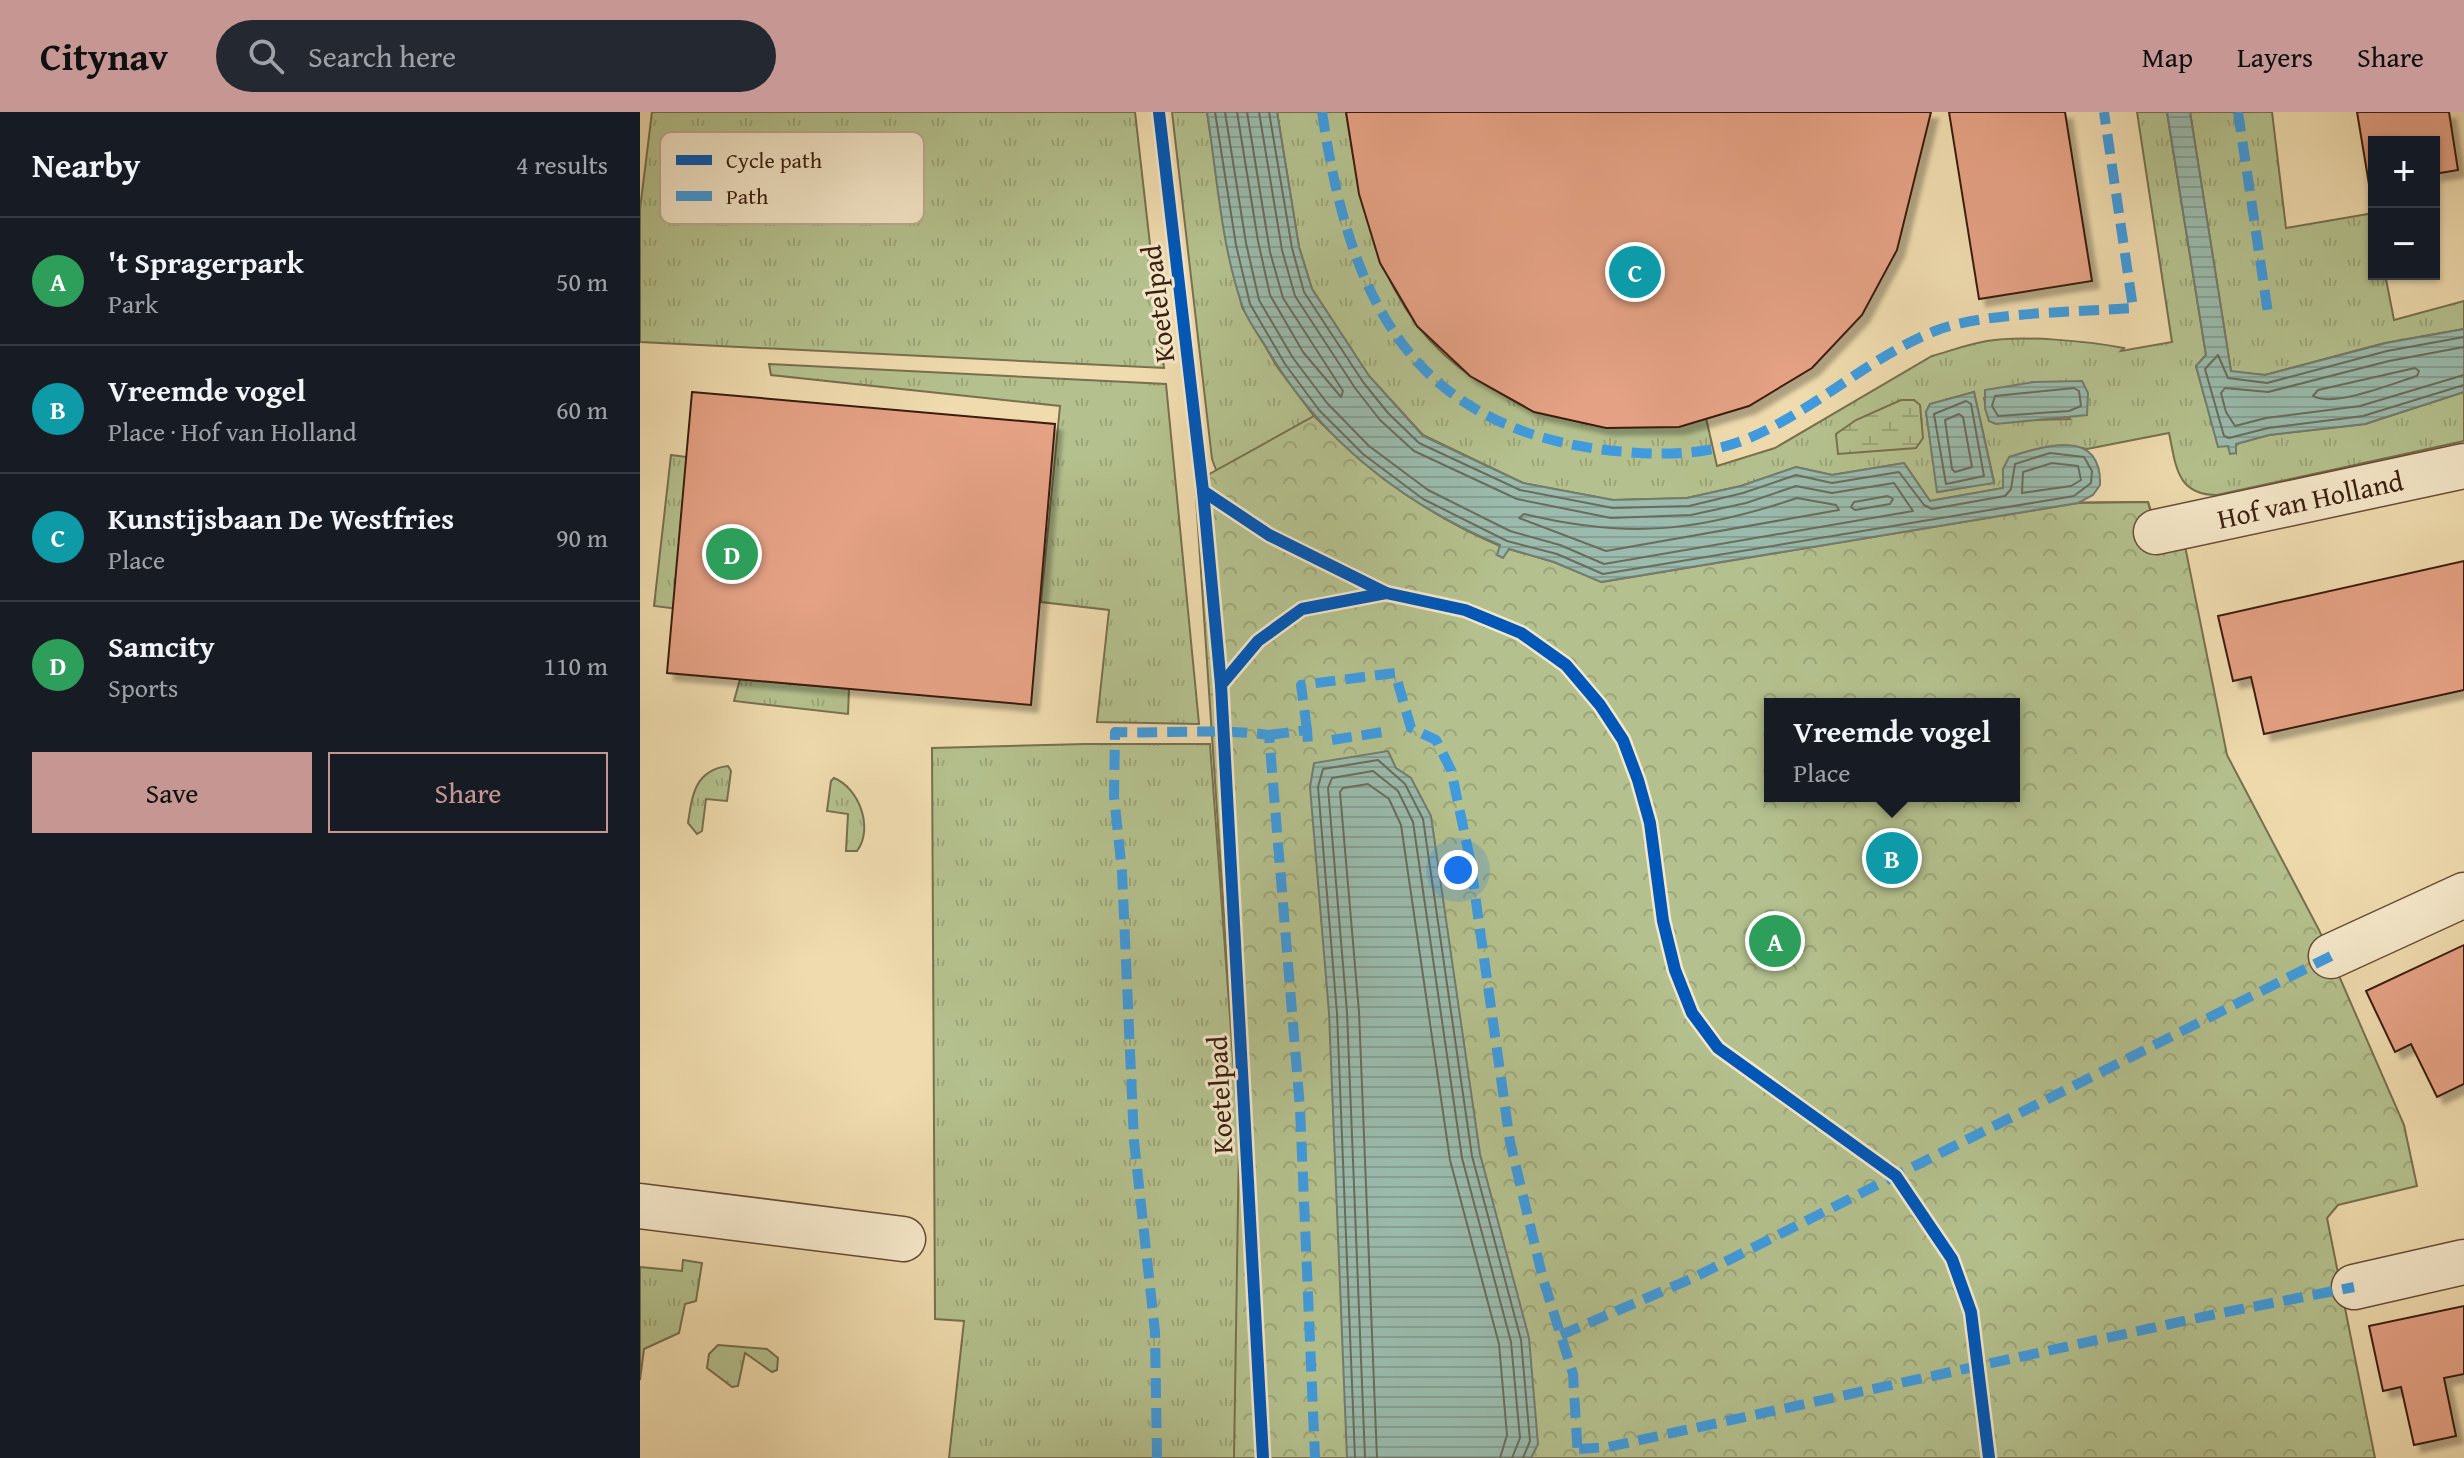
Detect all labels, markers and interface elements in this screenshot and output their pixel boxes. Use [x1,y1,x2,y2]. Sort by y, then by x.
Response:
search box [216,20,776,92]
text: Citynav [40,28,168,84]
icon: search [244,34,288,78]
text: Search here [308,34,456,78]
text: Map [2142,36,2193,77]
text: Layers [2237,36,2313,77]
text: Share [2357,36,2424,77]
legend [660,132,924,224]
map controls [2368,136,2440,280]
button: + [2368,136,2440,208]
text: Nearby [32,140,141,189]
text: Cycle path [726,144,823,176]
text: 4 results [516,145,608,184]
text: Path [726,180,769,212]
button: − [2368,208,2440,280]
text: 't Spragerpark [108,240,304,284]
pin: C [1609,242,1661,302]
street label: Koetelpad [1129,243,1185,365]
text: A [50,262,66,301]
text: 50 m [556,262,608,301]
text: Park [108,284,158,323]
text: Vreemde vogel [108,368,306,412]
text: B [50,390,66,429]
text: 60 m [556,390,608,429]
text: Place · Hof van Holland [108,412,357,451]
street label: Hof van Holland [2213,459,2407,539]
text: Kunstijsbaan De Westfries [108,496,454,540]
text: C [51,518,65,557]
text: 90 m [556,518,608,557]
pin: D [706,524,758,584]
text: Place [108,540,165,579]
text: Samcity [108,624,215,668]
text: D [50,646,66,685]
text: 110 m [543,646,608,685]
text: Sports [108,668,178,707]
popup [1764,698,2020,802]
text: Vreemde vogel [1793,709,1991,753]
button: Save [32,752,312,833]
button: Share [328,752,608,833]
text: Place [1793,753,1850,792]
pin: B [1866,828,1918,888]
your location [1438,850,1478,890]
pin: A [1749,911,1801,971]
street label: Koetelpad [1195,1035,1243,1155]

